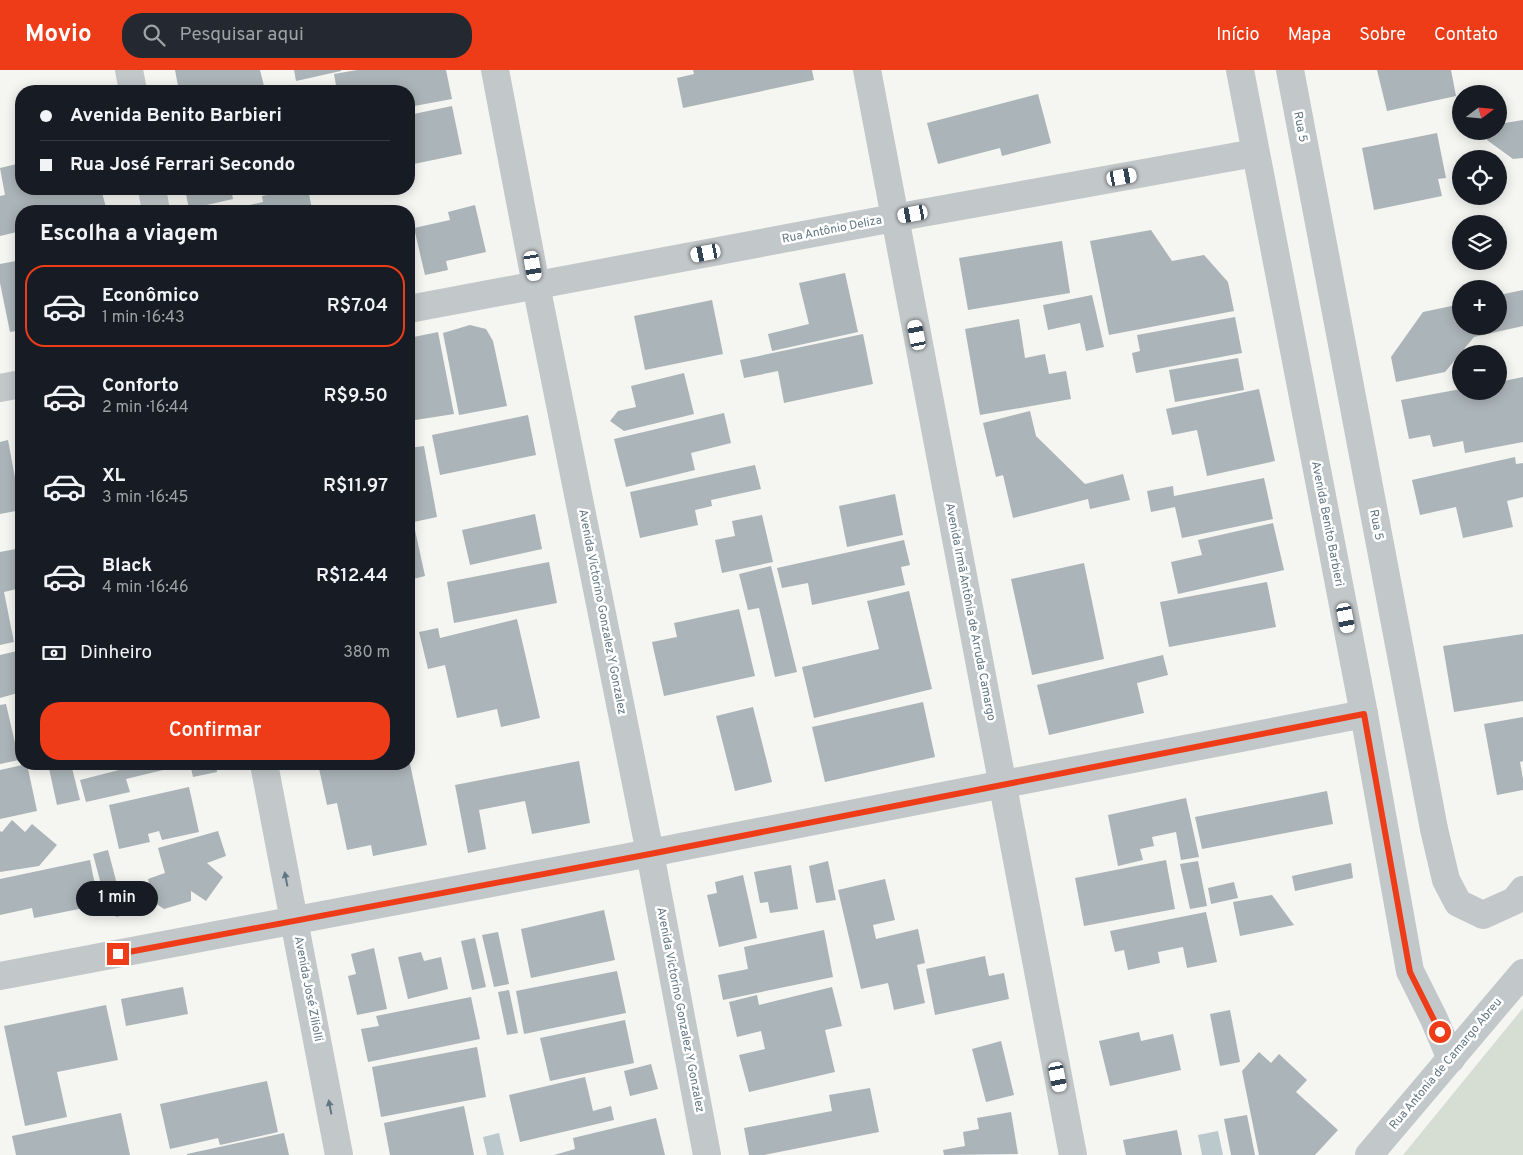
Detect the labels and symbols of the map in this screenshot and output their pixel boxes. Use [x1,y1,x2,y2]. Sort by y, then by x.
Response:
north arrow [1452,85,1508,140]
street label: Rua 5 [1289,110,1311,144]
car [1105,167,1138,187]
car [896,204,929,224]
street label: Rua Antônio Deliza [781,212,883,248]
car [689,243,722,263]
car [523,250,542,282]
car [906,319,927,351]
street label: Avenida Benito Barbieri [1307,460,1347,588]
street label: Avenida Irmã Antônia de Arruda Camargo [941,502,999,723]
street label: Avenida Victorino Gonzalez Y Gonzalez [574,508,630,716]
street label: Rua 5 [1365,508,1387,542]
car [1335,602,1356,634]
one-way arrow [282,870,290,886]
callout: 1 min [77,882,159,916]
street label: Avenida Victorino Gonzalez Y Gonzalez [652,906,708,1114]
street label: Avenida José Ziliolli [290,935,326,1043]
route end [107,943,129,965]
street label: Rua Antonia de Camargo Abreu [1386,995,1506,1133]
route start [1429,1021,1451,1043]
car [1047,1061,1068,1093]
one-way arrow [325,1099,333,1115]

